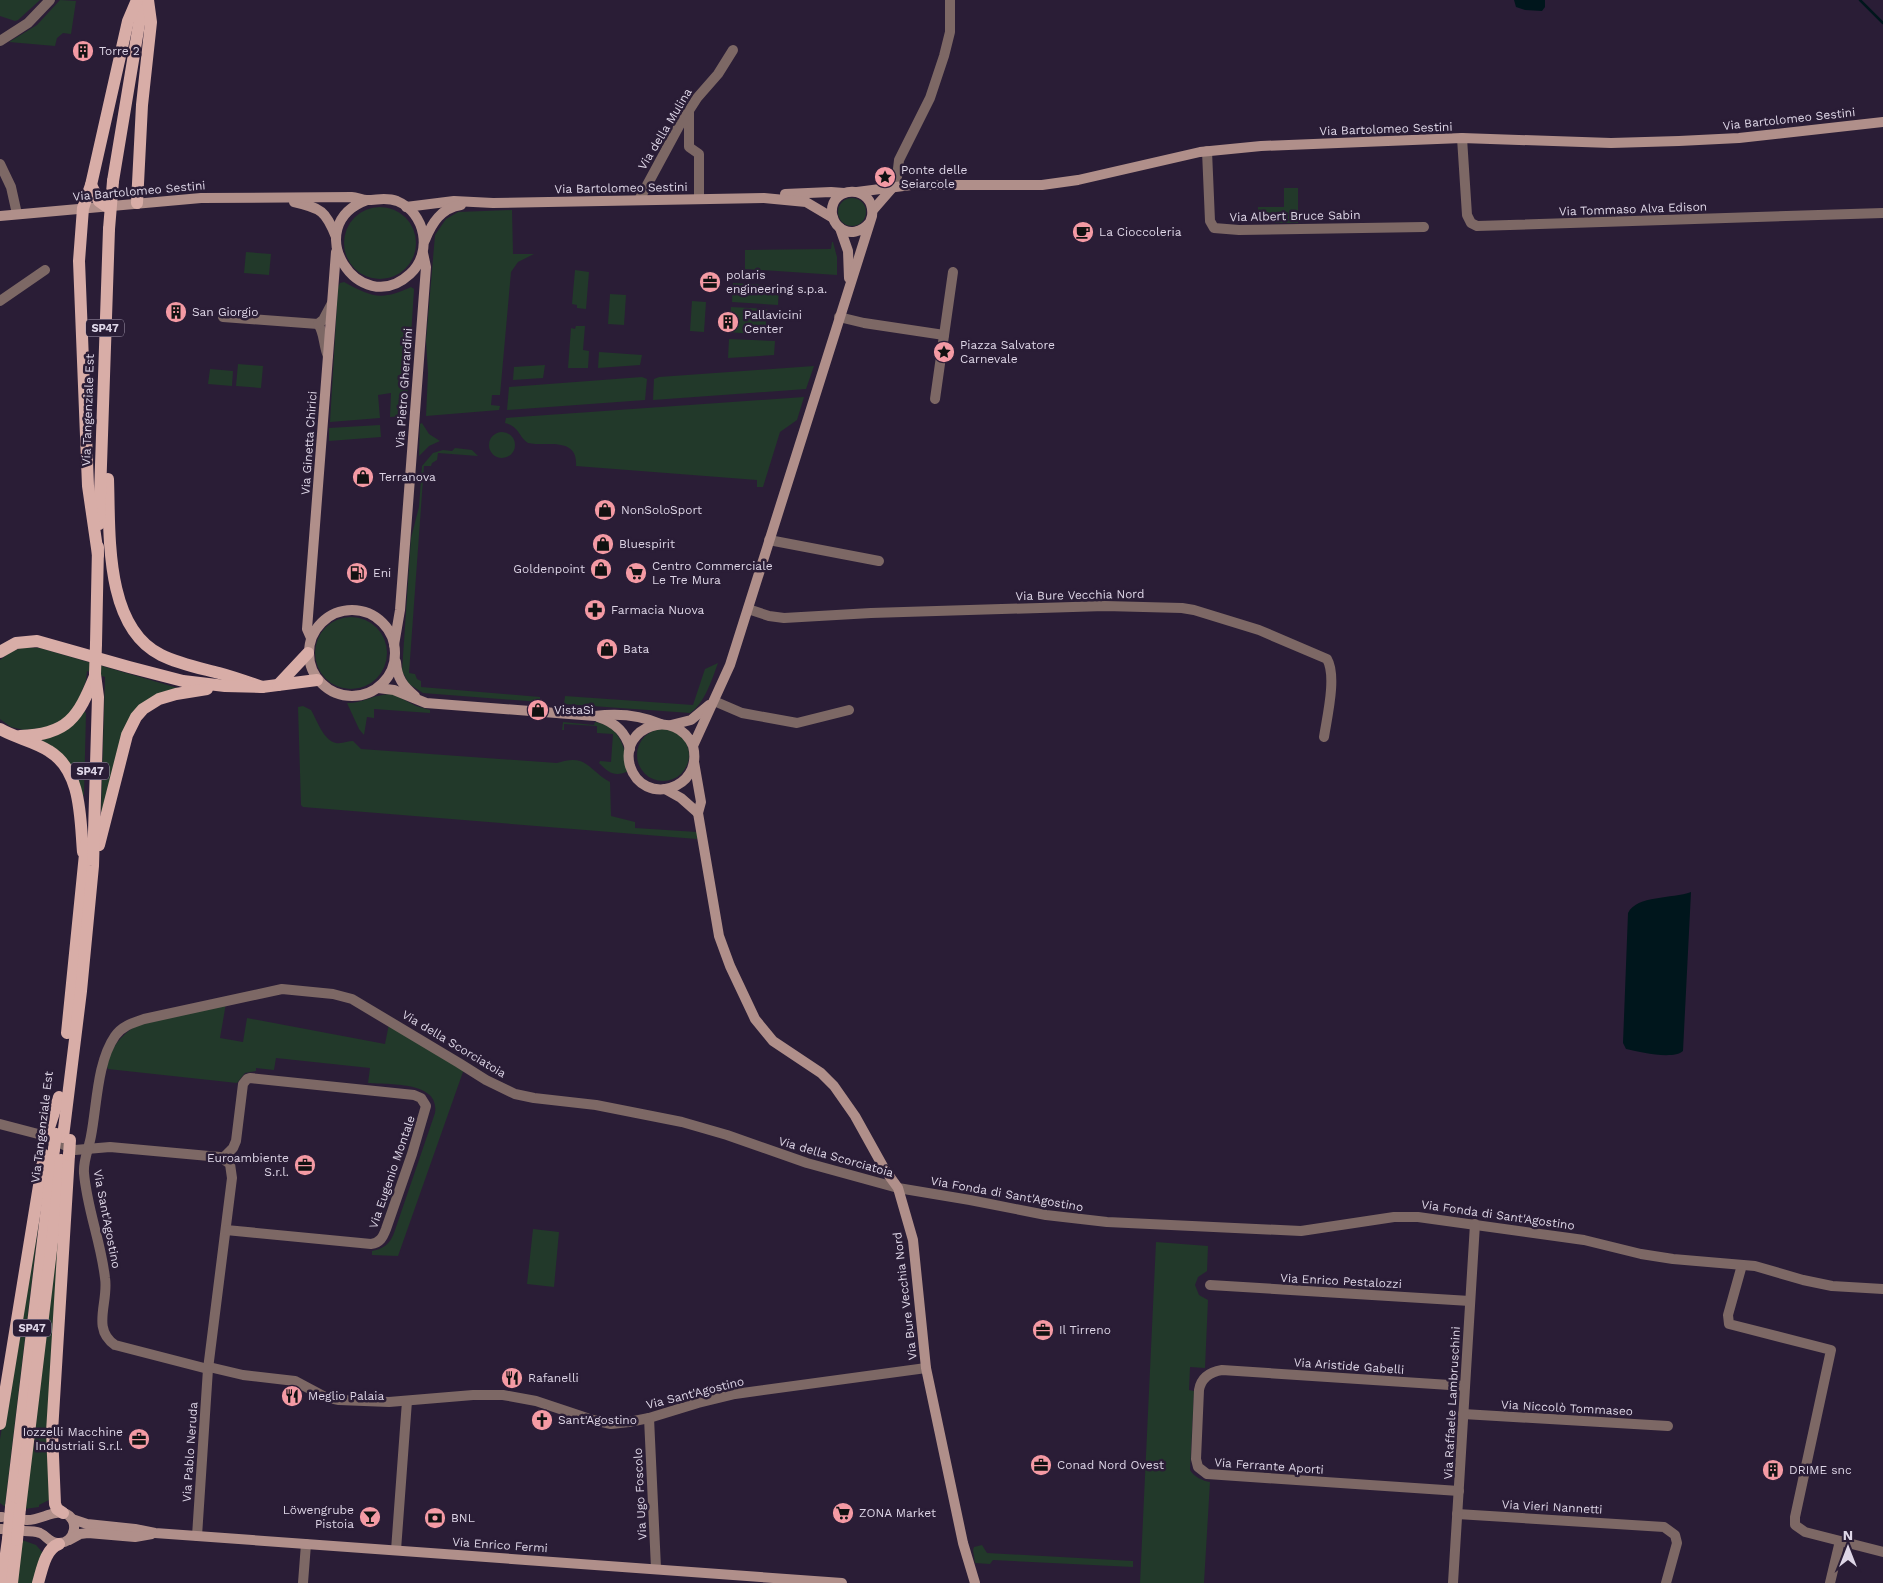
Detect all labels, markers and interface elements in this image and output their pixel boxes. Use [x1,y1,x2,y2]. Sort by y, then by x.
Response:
building icon: Torre 2 [71,39,95,63]
place label: Torre 2 [99,44,140,58]
street label: Via della Mulina [635,86,695,172]
street label: Via Bartolomeo Sestini [1722,105,1856,133]
street label: Via Bartolomeo Sestini [1319,120,1453,138]
place label: Ponte delle Seiarcole [901,163,968,191]
place icon: Ponte delle Seiarcole [873,165,897,189]
street label: Via Bartolomeo Sestini [72,178,206,204]
street label: Via Bartolomeo Sestini [554,180,688,196]
street label: Via Tommaso Alva Edison [1559,199,1707,219]
street label: Via Albert Bruce Sabin [1229,208,1361,224]
cafe icon: La Cioccoleria [1071,220,1095,244]
place label: La Cioccoleria [1099,225,1182,239]
place label: polaris engineering s.p.a. [726,268,827,296]
office icon: polaris engineering s.p.a. [698,270,722,294]
building icon: San Giorgio [164,300,188,324]
place label: San Giorgio [192,305,258,319]
place label: Pallavicini Center [744,308,802,336]
building icon: Pallavicini Center [716,310,740,334]
road number: SP47 [86,319,124,336]
street label: Via Pietro Gherardini [393,327,415,449]
place label: Piazza Salvatore Carnevale [960,338,1055,366]
place icon: Piazza Salvatore Carnevale [932,340,956,364]
street label: Via Tangenziale Est [79,354,97,466]
street label: Via Ginetta Chirici [298,390,320,496]
shop icon: Terranova [351,465,375,489]
place label: Terranova [379,470,436,484]
shop icon: NonSoloSport [593,498,617,522]
place label: NonSoloSport [621,503,702,517]
shop icon: Bluespirit [591,532,615,556]
place label: Bluespirit [619,537,675,551]
shop icon: Goldenpoint [589,557,613,581]
place label: Centro Commerciale Le Tre Mura [652,559,773,587]
fuel station icon: Eni [345,561,369,585]
supermarket icon: Centro Commerciale Le Tre Mura [624,561,648,585]
place label: Goldenpoint [513,562,585,576]
place label: Eni [373,566,391,580]
street label: Via Bure Vecchia Nord [1015,587,1145,603]
pharmacy icon: Farmacia Nuova [583,598,607,622]
place label: Farmacia Nuova [611,603,705,617]
shop icon: Bata [595,637,619,661]
place label: Bata [623,642,649,656]
shop icon: VistaSì [526,698,550,722]
place label: VistaSì [554,703,594,717]
road number: SP47 [71,762,109,779]
street label: Via della Scorciatoia [399,1007,509,1081]
street label: Via Tangenziale Est [28,1070,56,1184]
street label: Via Eugenio Montale [366,1113,418,1230]
street label: Via della Scorciatoia [777,1134,895,1180]
place label: Euroambiente S.r.l. [207,1151,289,1179]
office icon: Euroambiente S.r.l. [293,1153,317,1177]
street label: Via Sant'Agostino [91,1168,123,1270]
street label: Via Fonda di Sant'Agostino [930,1174,1084,1214]
street label: Via Fonda di Sant'Agostino [1420,1197,1576,1233]
street label: Via Bure Vecchia Nord [890,1231,920,1361]
street label: Via Enrico Pestalozzi [1280,1271,1402,1291]
office icon: Il Tirreno [1031,1318,1055,1342]
road number: SP47 [13,1320,51,1336]
place label: Il Tirreno [1059,1323,1111,1337]
street label: Via Raffaele Lambruschini [1441,1326,1463,1480]
street label: Via Aristide Gabelli [1293,1355,1405,1377]
restaurant icon: Rafanelli [500,1366,524,1390]
place label: Rafanelli [528,1371,579,1385]
street label: Via Sant'Agostino [645,1374,745,1412]
restaurant icon: Meglio Palaia [280,1384,304,1408]
place label: Meglio Palaia [308,1389,384,1403]
street label: Via Niccolò Tommaseo [1501,1398,1633,1418]
street label: Via Pablo Neruda [180,1401,200,1503]
church icon: Sant'Agostino [530,1408,554,1432]
place label: Sant'Agostino [558,1413,637,1427]
place label: Iozzelli Macchine Industriali S.r.l. [23,1425,123,1453]
office icon: Iozzelli Macchine Industriali S.r.l. [127,1427,151,1451]
street label: Via Ugo Foscolo [631,1447,649,1541]
office icon: Conad Nord Ovest [1029,1453,1053,1477]
street label: Via Ferrante Aporti [1214,1455,1324,1477]
place label: Conad Nord Ovest [1057,1458,1164,1472]
building icon: DRIME snc [1761,1458,1785,1482]
place label: DRIME snc [1789,1463,1852,1477]
street label: Via Vieri Nannetti [1501,1497,1603,1517]
supermarket icon: ZONA Market [831,1501,855,1525]
place label: Löwengrube Pistoia [283,1503,354,1531]
bar icon: Löwengrube Pistoia [358,1505,382,1529]
bank icon: BNL [423,1506,447,1530]
place label: ZONA Market [859,1506,936,1520]
place label: BNL [451,1511,475,1525]
north arrow [1823,1523,1873,1573]
text: N [1843,1527,1853,1543]
street label: Via Enrico Fermi [452,1535,548,1555]

